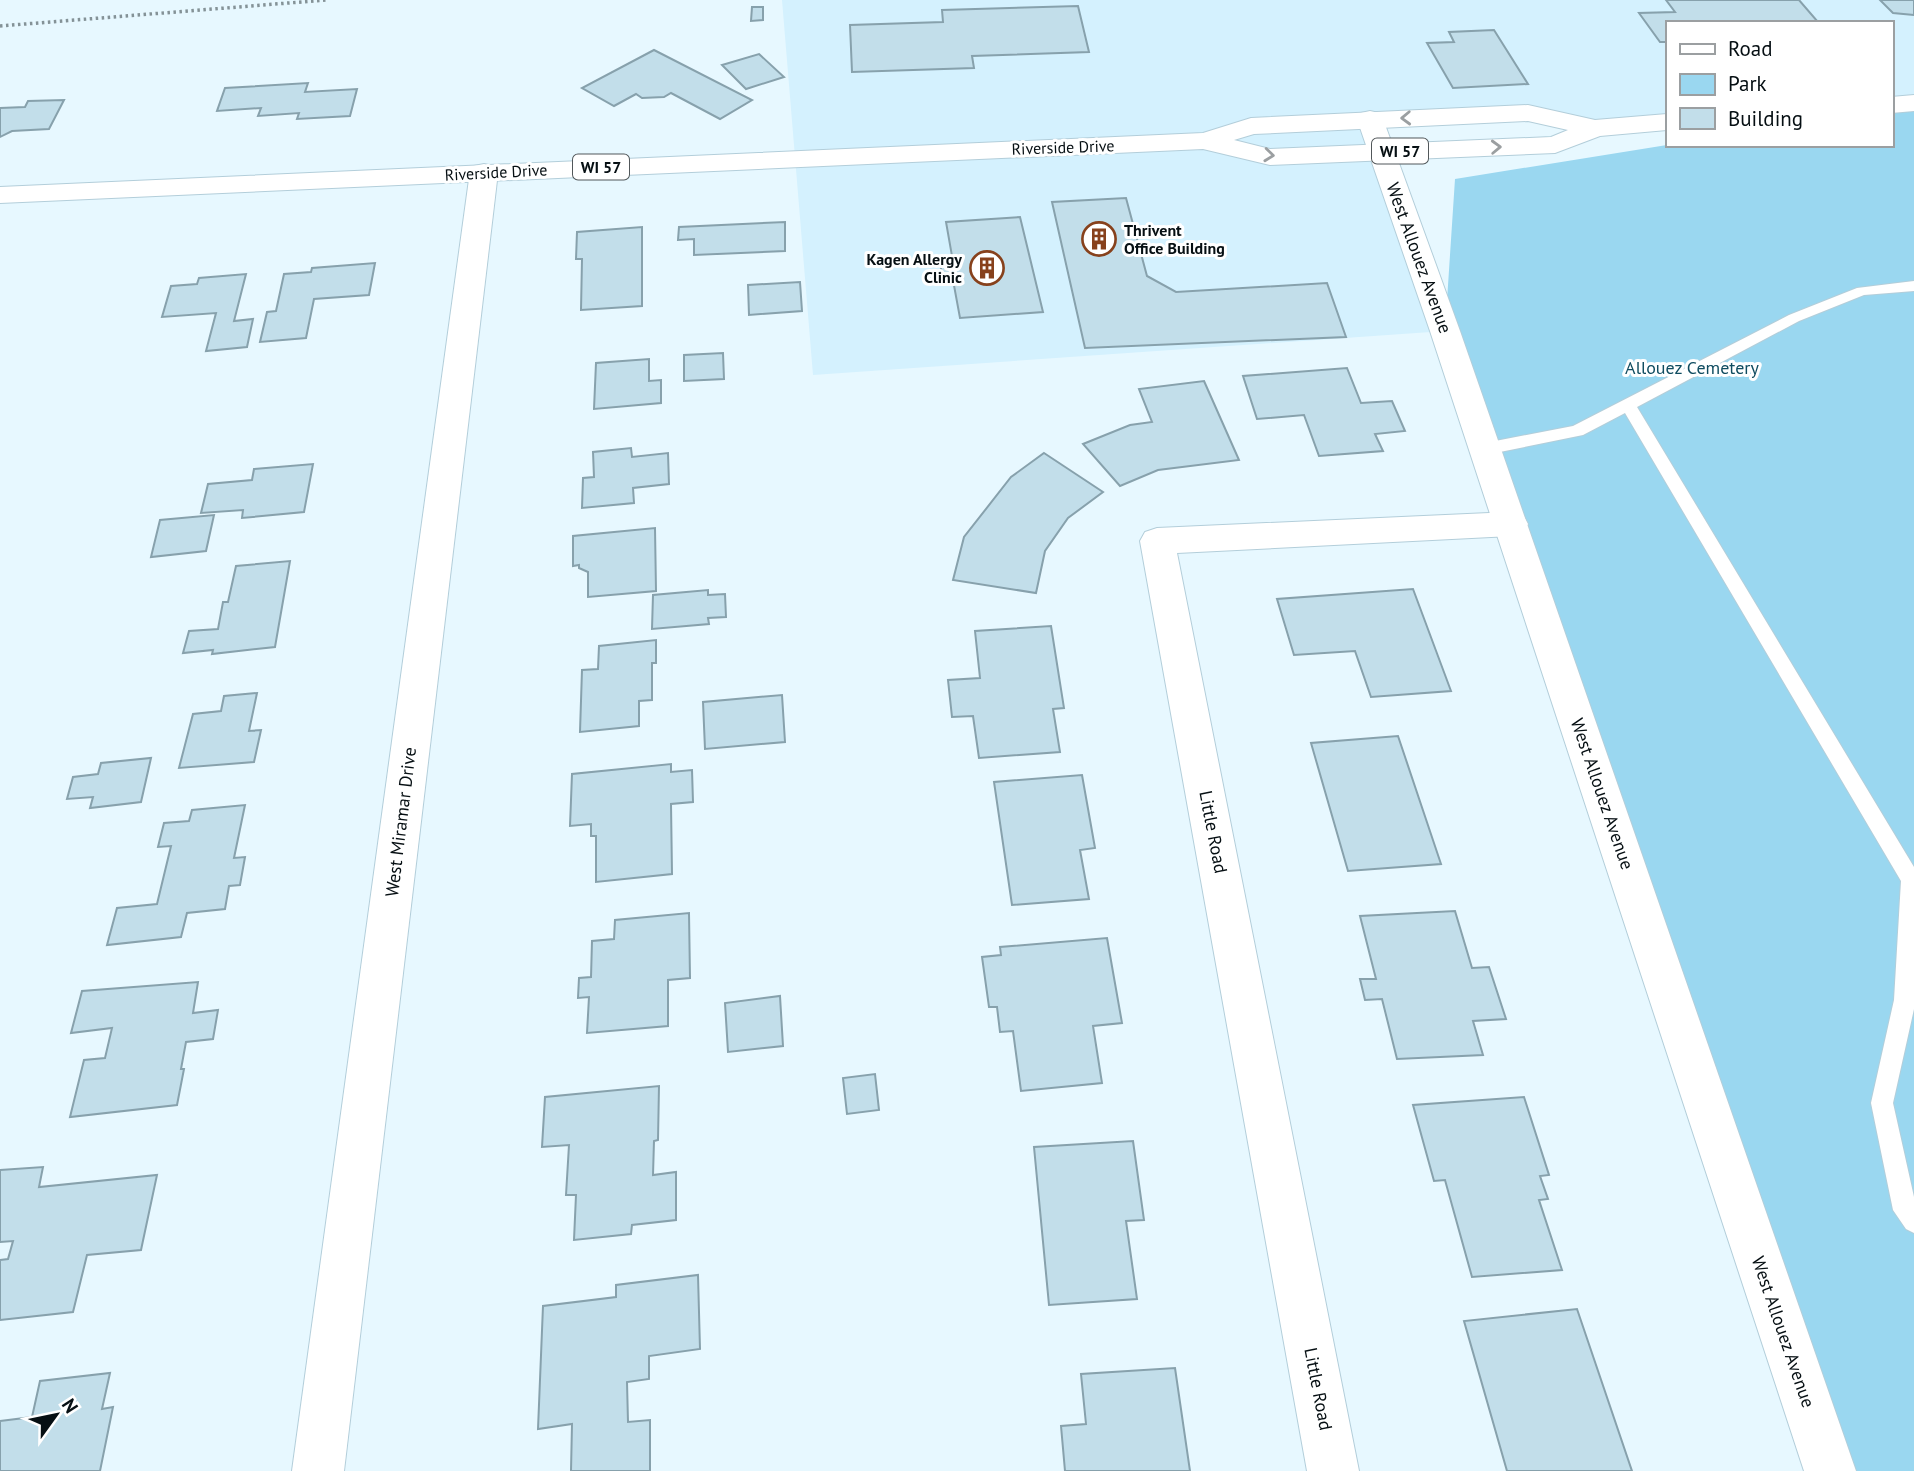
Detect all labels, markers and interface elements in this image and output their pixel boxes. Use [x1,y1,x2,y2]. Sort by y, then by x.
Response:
legend [1666,21,1893,147]
text: Road [1728,35,1772,62]
text: Park [1728,70,1767,97]
text: Building [1728,105,1803,132]
one-way arrow [1400,110,1411,125]
street label: Riverside Drive [1011,135,1115,159]
road number: WI 57 [1372,139,1428,164]
one-way arrow [1491,140,1502,155]
one-way arrow [1264,147,1275,162]
road number: WI 57 [573,154,629,180]
street label: Riverside Drive [444,159,548,185]
street label: West Allouez Avenue [1382,179,1457,336]
building icon: Thrivent Office Building [1080,220,1118,258]
place label: Thrivent Office Building [1124,220,1225,258]
place label: Kagen Allergy Clinic [867,249,962,287]
building icon: Kagen Allergy Clinic [968,249,1006,287]
park label: Allouez Cemetery [1625,356,1759,379]
street label: West Allouez Avenue [1566,715,1639,873]
street label: West Miramar Drive [380,746,421,898]
street label: Little Road [1194,789,1233,875]
street label: West Allouez Avenue [1747,1253,1820,1411]
street label: Little Road [1299,1346,1338,1432]
north arrow [21,1380,91,1450]
text: N [57,1394,84,1418]

